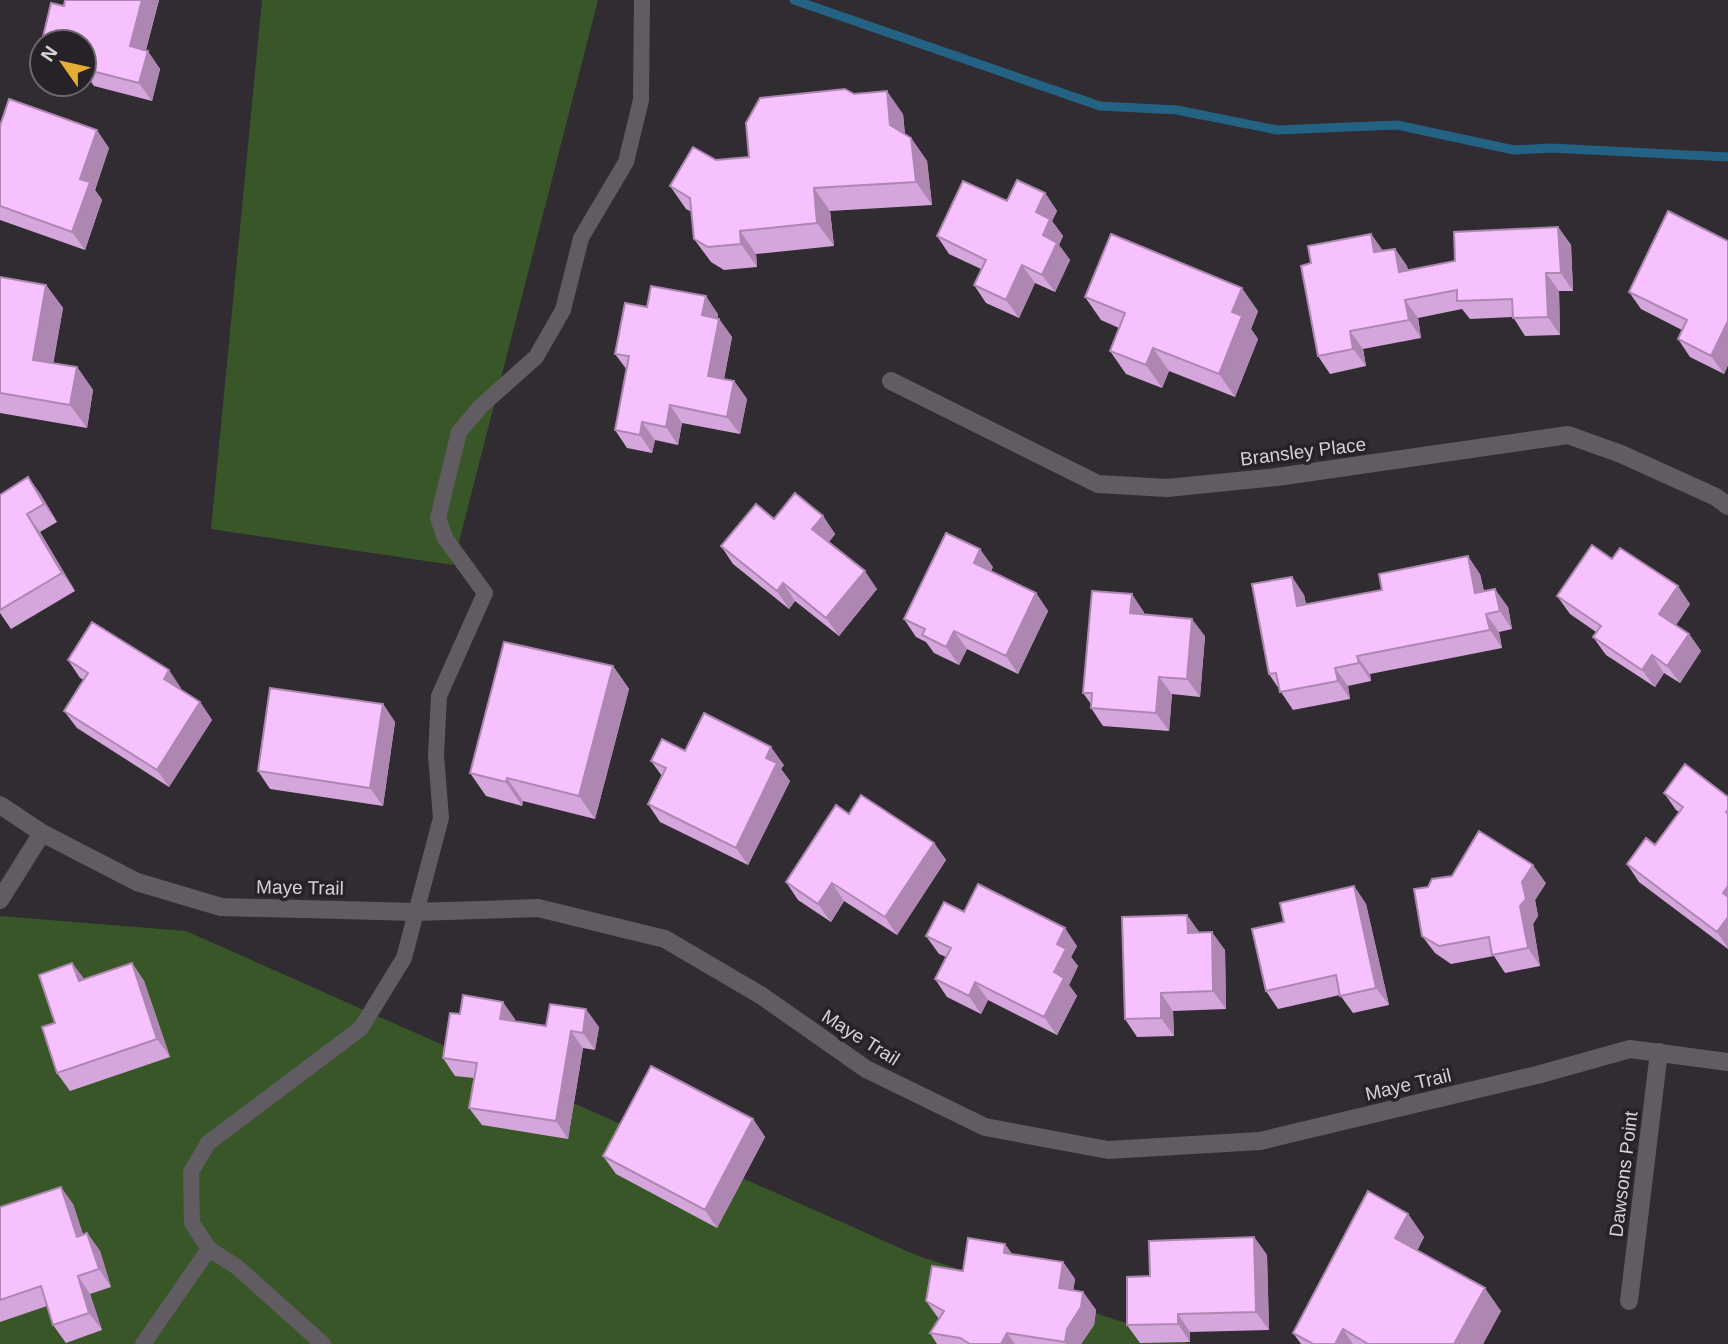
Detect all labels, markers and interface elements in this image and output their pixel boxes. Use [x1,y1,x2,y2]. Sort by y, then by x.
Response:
north arrow [28,28,98,98]
text: N [37,42,62,65]
street label: Bransley Place [1239,433,1367,470]
street label: Maye Trail [256,876,344,899]
street label: Maye Trail [818,1005,903,1070]
street label: Maye Trail [1363,1064,1453,1105]
street label: Dawsons Point [1605,1109,1642,1238]

